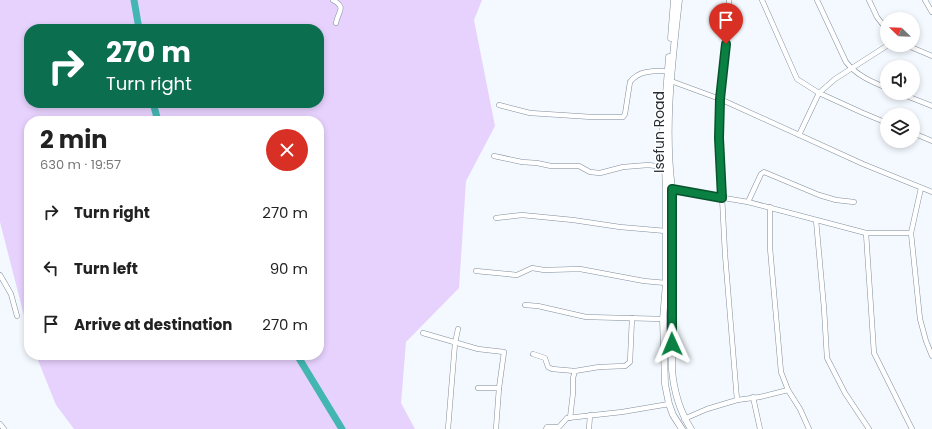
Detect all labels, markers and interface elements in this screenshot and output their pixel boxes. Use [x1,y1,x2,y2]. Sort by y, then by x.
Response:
pin [709,3,743,44]
icon: arrive [715,9,737,31]
north arrow [880,12,920,52]
map controls [880,12,920,148]
text: 270 m [106,33,191,72]
icon: right [40,40,92,92]
button: sound [880,60,920,100]
text: Turn right [106,71,192,96]
street label: Isefun Road [649,91,669,173]
button: layers [880,108,920,148]
text: 2 min [40,123,107,156]
button: close [266,129,308,171]
text: 630 m · 19:57 [40,155,121,174]
icon: right [40,201,62,223]
text: Turn right [74,202,150,223]
text: 270 m [262,202,308,223]
icon: left [40,257,62,279]
text: Turn left [74,258,138,279]
text: 90 m [270,258,308,279]
icon: arrive [40,313,62,335]
text: Arrive at destination [74,314,232,335]
text: 270 m [262,314,308,335]
position arrow [651,323,693,365]

